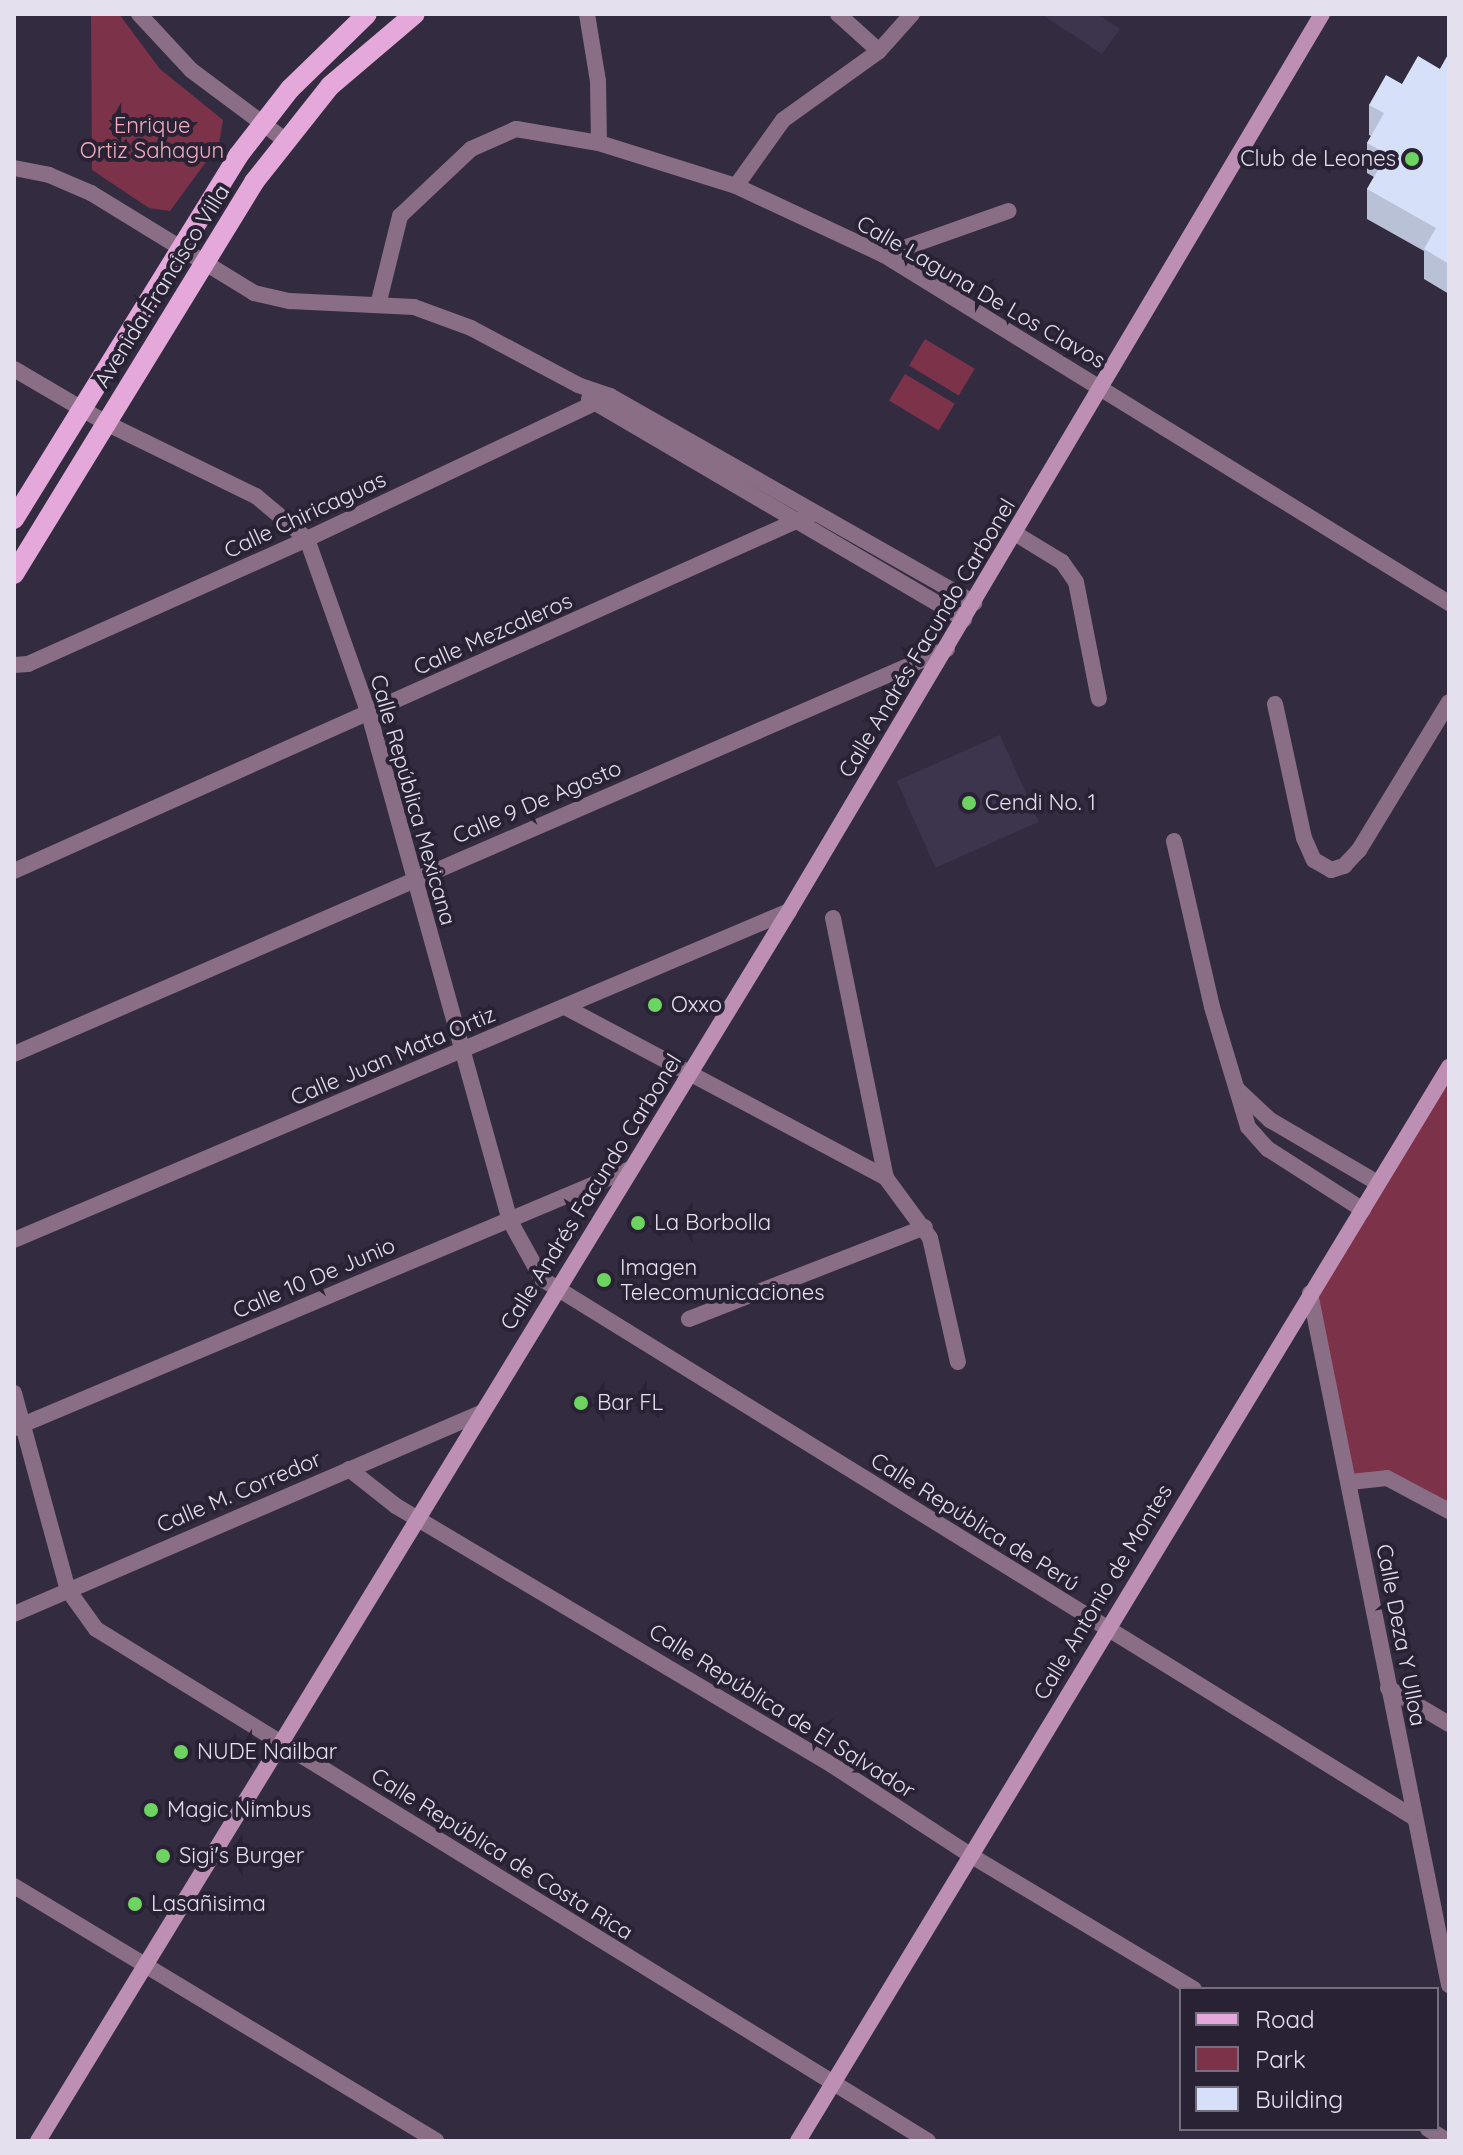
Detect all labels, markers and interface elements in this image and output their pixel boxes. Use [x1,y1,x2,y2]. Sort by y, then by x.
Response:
park label: Enrique Ortiz Sahagun [80,112,224,164]
place label: Club de Leones [1240,146,1396,172]
marker: Club de Leones [1403,150,1421,168]
street label: Avenida Francisco Villa [89,180,235,392]
street label: Calle Laguna De Los Clavos [852,210,1110,374]
street label: Calle Chiricaguas [220,466,390,564]
street label: Calle Andrés Facundo Carbonel [833,494,1021,782]
street label: Calle Mezcaleros [410,587,576,681]
street label: Calle República Mexicana [365,672,461,928]
street label: Calle 9 De Agosto [449,755,625,849]
place label: Cendi No. 1 [985,790,1096,816]
marker: Cendi No. 1 [960,794,978,812]
place label: Oxxo [671,992,722,1018]
marker: Oxxo [646,996,664,1014]
street label: Calle Juan Mata Ortiz [287,1001,499,1111]
street label: Calle Andrés Facundo Carbonel [495,1049,687,1335]
place label: La Borbolla [654,1210,771,1236]
marker: La Borbolla [629,1214,647,1232]
street label: Calle 10 De Junio [229,1232,399,1324]
place label: Imagen Telecomunicaciones [620,1254,825,1306]
marker: Imagen Telecomunicaciones [595,1271,613,1289]
place label: Bar FL [597,1390,663,1416]
marker: Bar FL [572,1394,590,1412]
street label: Calle M. Corredor [153,1445,325,1539]
street label: Calle República de Perú [866,1447,1084,1597]
street label: Calle Antonio de Montes [1028,1480,1178,1704]
street label: Calle Deza Y Ulloa [1370,1542,1432,1728]
street label: Calle República de El Salvador [644,1618,920,1804]
place label: NUDE Nailbar [197,1739,337,1765]
marker: NUDE Nailbar [172,1743,190,1761]
street label: Calle República de Costa Rica [366,1762,638,1946]
place label: Magic Nimbus [167,1797,311,1823]
marker: Magic Nimbus [142,1801,160,1819]
place label: Sigi's Burger [179,1843,304,1869]
marker: Sigi's Burger [154,1847,172,1865]
place label: Lasañisima [151,1891,266,1917]
marker: Lasañisima [126,1895,144,1913]
legend [1179,1987,1439,2131]
text: Road [1255,2004,1315,2034]
text: Park [1255,2044,1306,2074]
text: Building [1255,2084,1343,2114]

